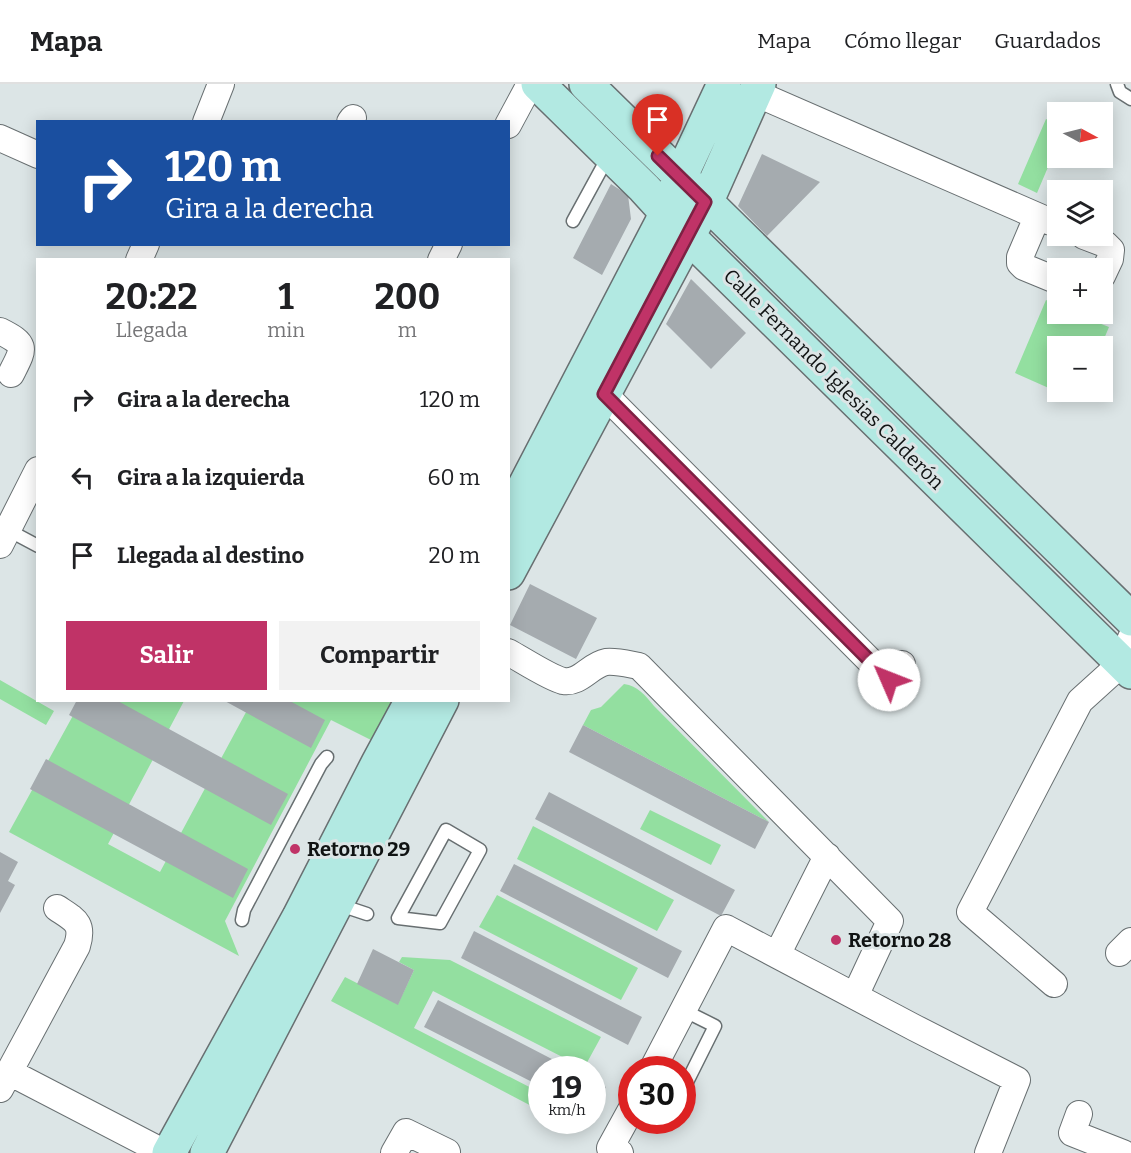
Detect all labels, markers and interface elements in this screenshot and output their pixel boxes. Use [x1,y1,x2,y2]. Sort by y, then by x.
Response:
text: Mapa [30,25,103,58]
text: Mapa [757,28,811,54]
text: Cómo llegar [844,28,961,54]
text: Guardados [994,28,1101,54]
pin [632,94,683,156]
north arrow [1047,102,1113,168]
map controls [1047,102,1113,402]
icon: arrive [641,103,674,136]
text: 120 m [165,142,281,192]
icon: right [66,144,144,222]
button: layers [1047,180,1113,246]
text: Gira a la derecha [165,193,374,225]
button: + [1047,258,1113,324]
street label: Calle Fernando Iglesias Calderón [719,264,949,494]
text: 20:22 [106,275,198,319]
text: 1 [278,275,294,319]
text: 200 [374,275,440,319]
text: Llegada [115,318,188,342]
text: min [267,318,305,342]
text: m [398,318,417,342]
button: − [1047,336,1113,402]
icon: right [66,383,99,416]
text: Gira a la derecha [117,386,290,413]
text: 120 m [420,386,480,413]
icon: left [66,461,99,494]
text: Gira a la izquierda [117,464,305,491]
text: 60 m [428,464,480,491]
icon: arrive [66,539,99,572]
text: Llegada al destino [117,542,304,569]
text: 20 m [429,542,480,569]
button: Salir [66,621,267,690]
button: Compartir [279,621,480,690]
position arrow [857,648,921,712]
place label: Retorno 29 [307,837,411,861]
marker: Retorno 29 [288,842,302,856]
place label: Retorno 28 [848,928,952,952]
marker: Retorno 28 [829,933,843,947]
speed limit sign: 30 [618,1056,696,1134]
text: 19 [552,1070,582,1106]
text: km/h [548,1101,586,1119]

